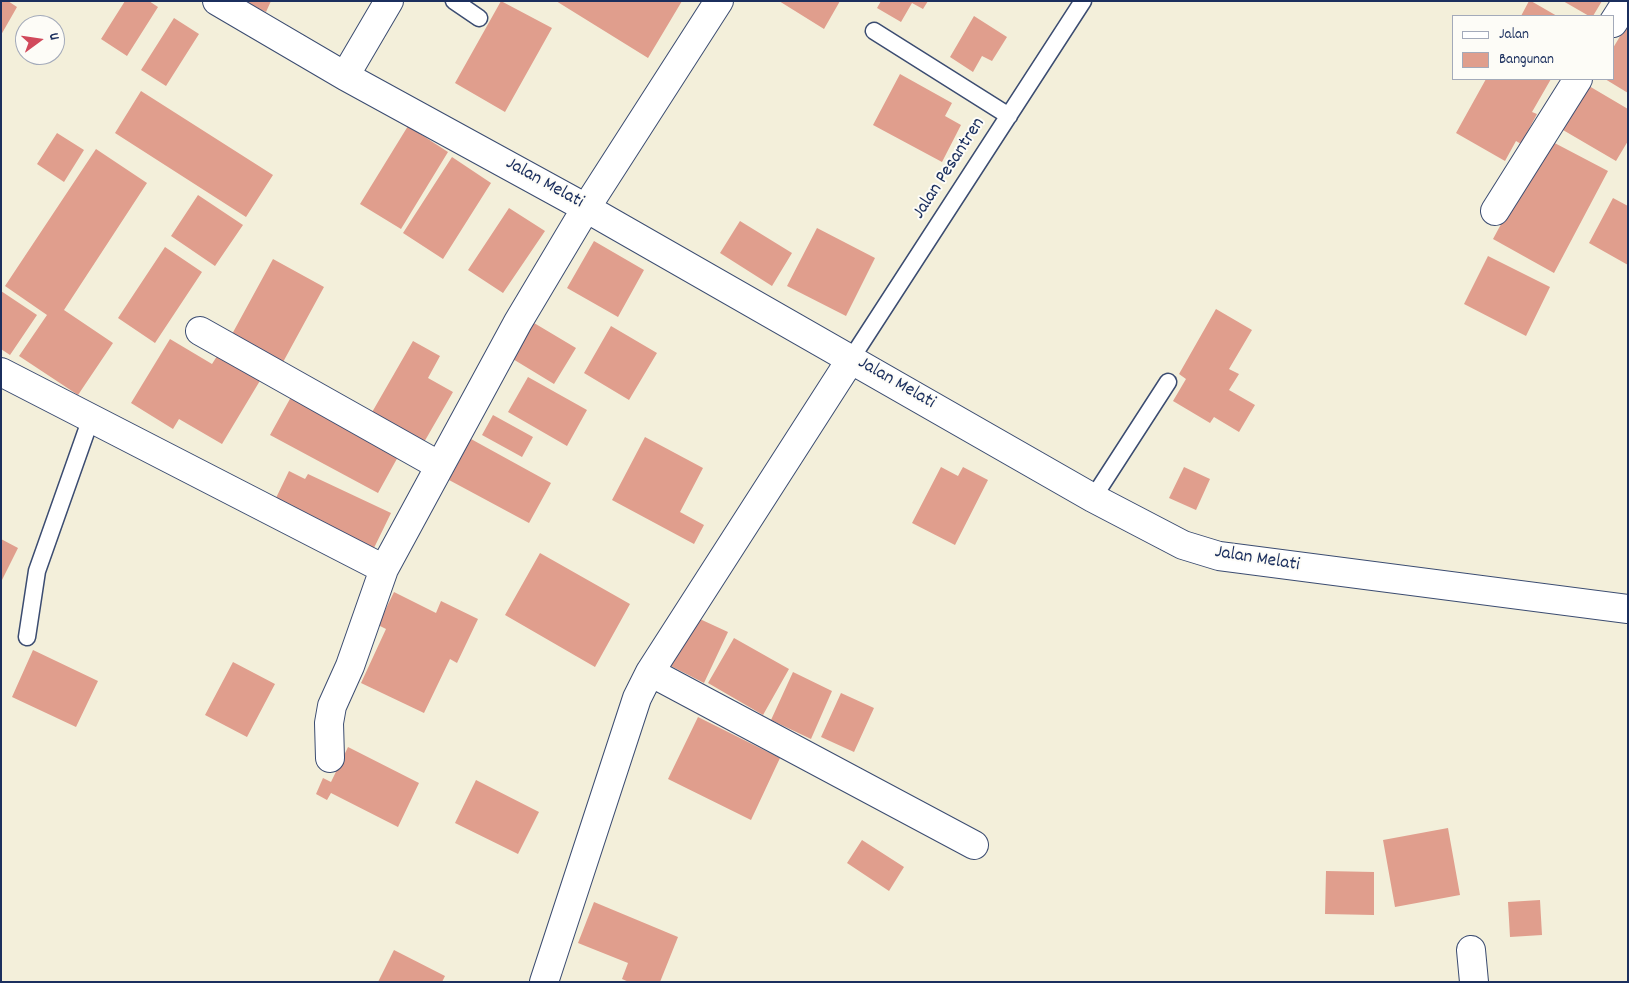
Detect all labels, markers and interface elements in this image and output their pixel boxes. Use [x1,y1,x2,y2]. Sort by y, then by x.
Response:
north arrow [15,15,65,65]
legend [1452,15,1614,80]
text: Jalan [1499,24,1529,46]
text: U [43,31,64,42]
text: Bangunan [1499,49,1554,71]
street label: Jalan Pesantren [909,114,991,224]
street label: Jalan Melati [501,153,587,215]
street label: Jalan Melati [853,353,939,415]
street label: Jalan Melati [1213,542,1301,578]

